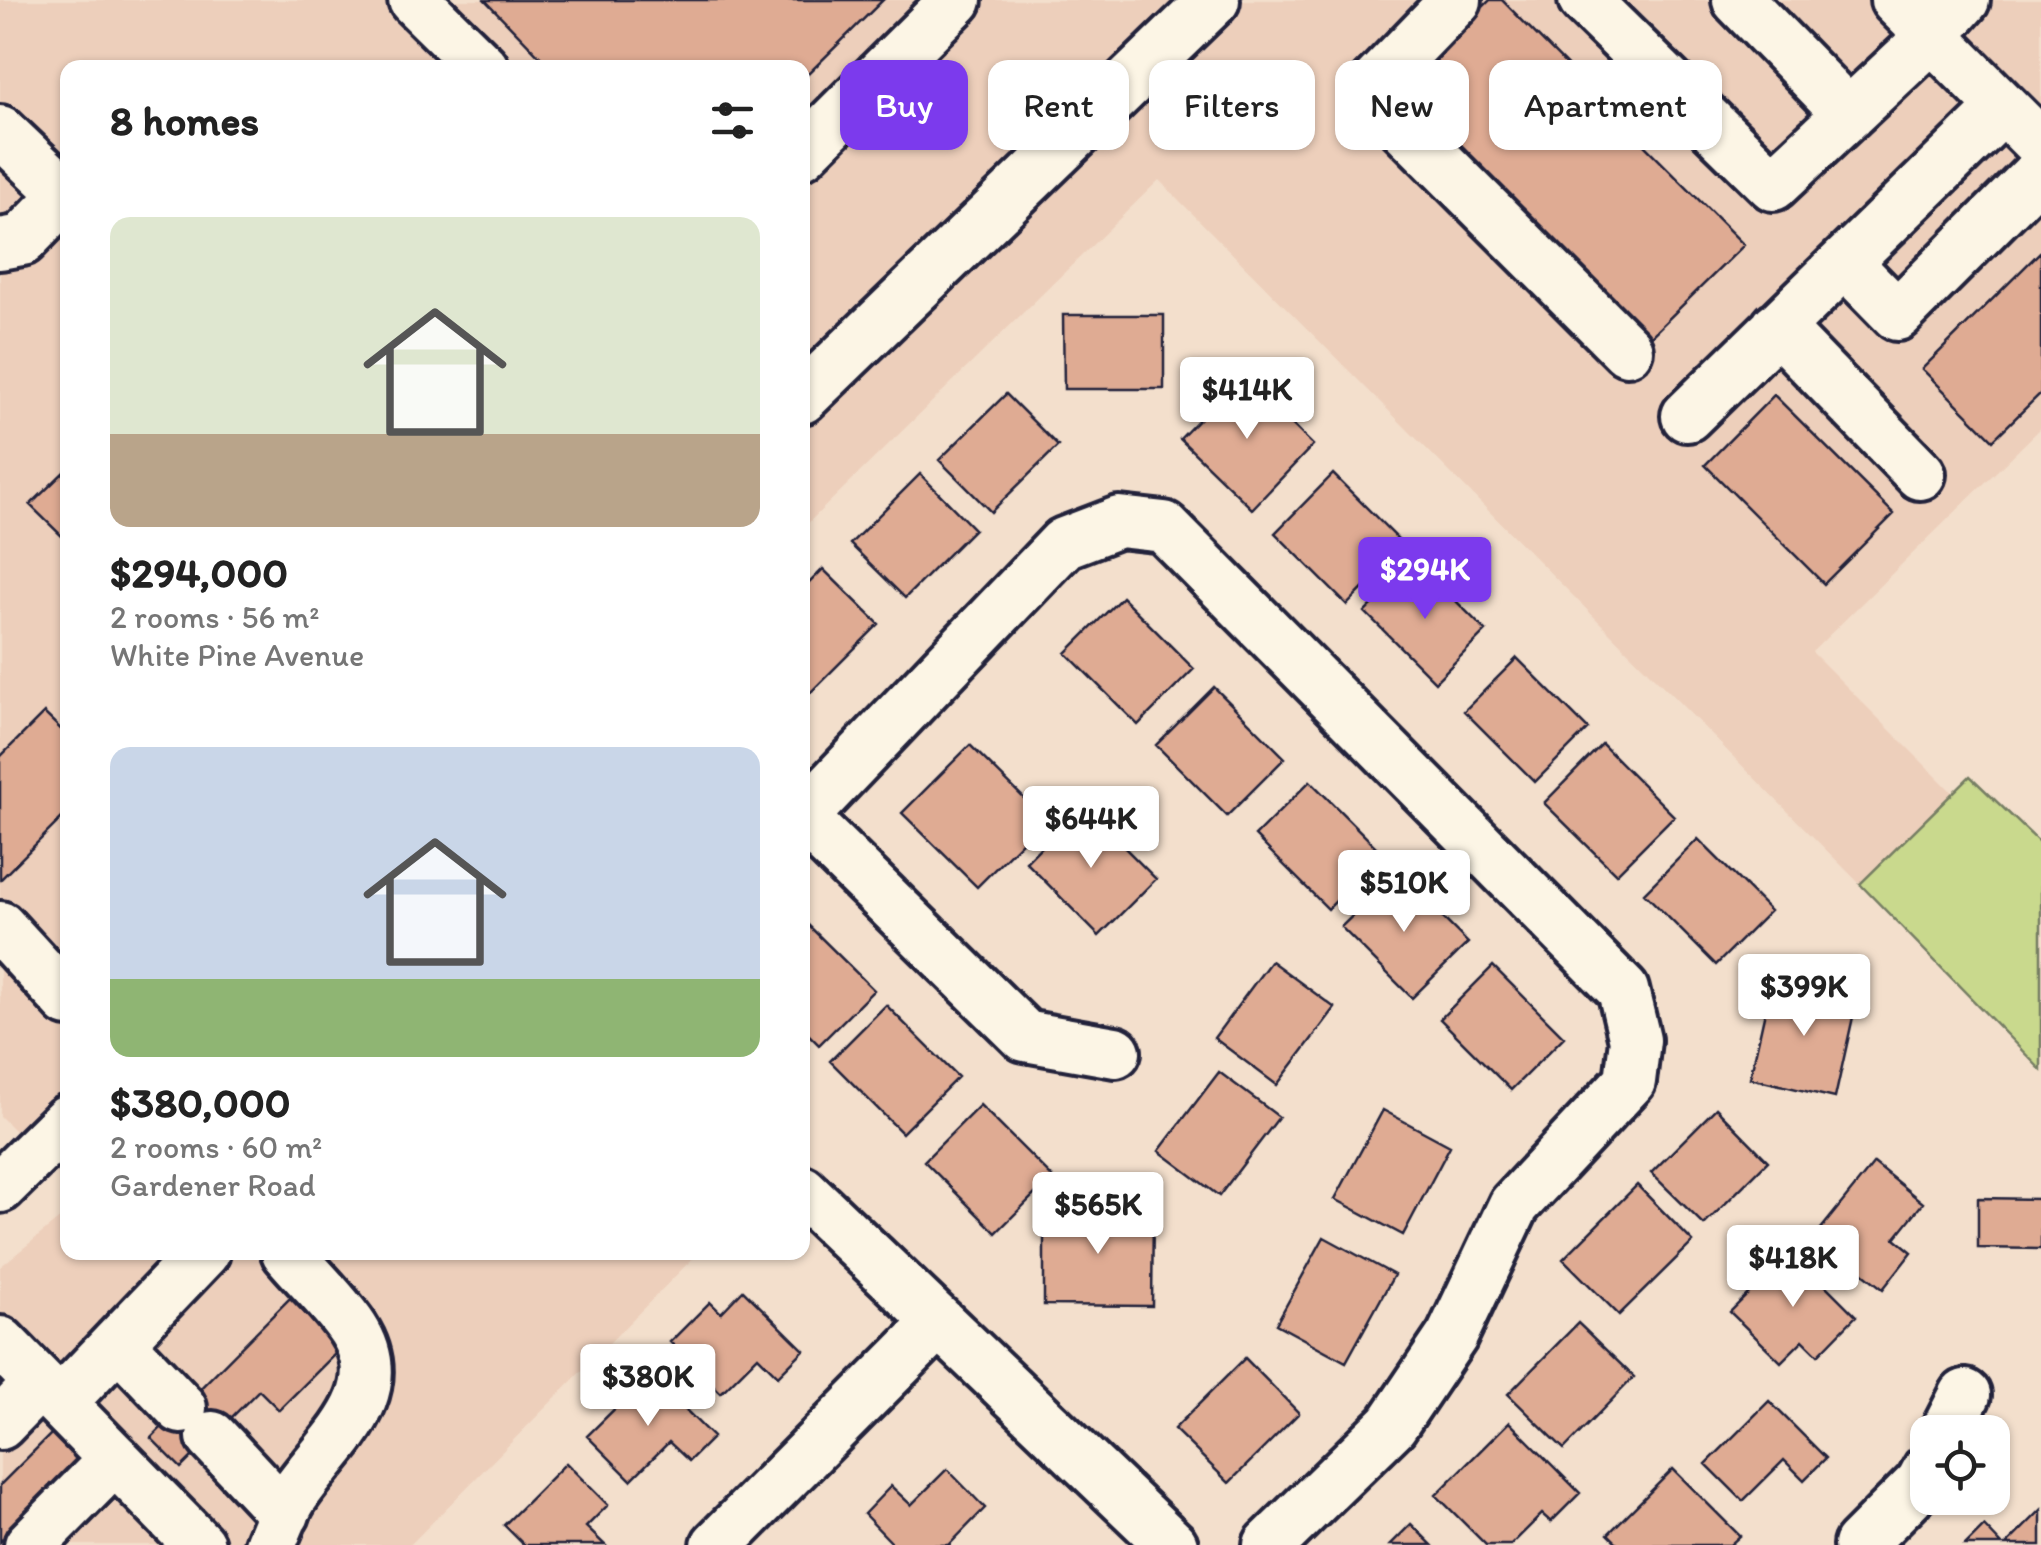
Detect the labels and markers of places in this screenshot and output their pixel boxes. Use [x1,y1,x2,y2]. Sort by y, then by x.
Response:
pin: $414K [1177,357,1317,442]
pin: $294K [1355,537,1495,622]
pin: $644K [1021,786,1161,871]
pin: $510K [1334,850,1474,935]
pin: $399K [1734,954,1874,1039]
pin: $565K [1028,1172,1168,1257]
pin: $418K [1723,1225,1863,1310]
pin: $380K [578,1344,718,1429]

